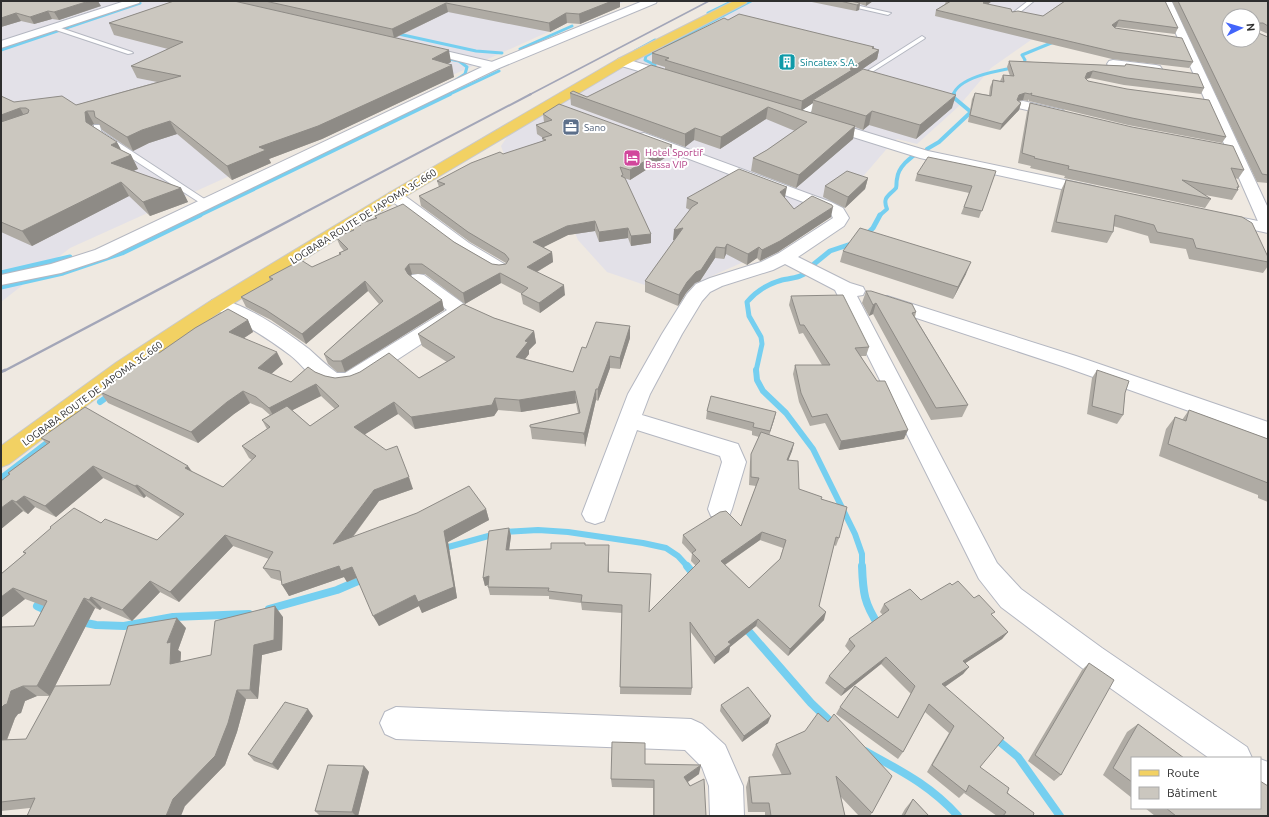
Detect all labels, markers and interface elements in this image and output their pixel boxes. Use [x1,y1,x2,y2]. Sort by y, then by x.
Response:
north arrow [1221,8,1261,48]
text: N [1245,23,1257,32]
building icon: Sincatex S.A. [777,52,797,72]
place label: Sincatex S.A. [800,57,857,68]
office icon: Sano [561,117,581,137]
place label: Sano [584,122,606,133]
place label: Hotel Sportif Bassa VIP [645,147,703,170]
hotel icon: Hotel Sportif Bassa VIP [622,148,642,168]
street label: LOGBABA ROUTE DE JAPOMA 3C.660 [288,166,439,266]
street label: LOGBABA ROUTE DE JAPOMA 3C.660 [20,339,165,448]
legend [1131,757,1261,809]
text: Route [1167,766,1200,779]
text: Bâtiment [1167,786,1217,799]

